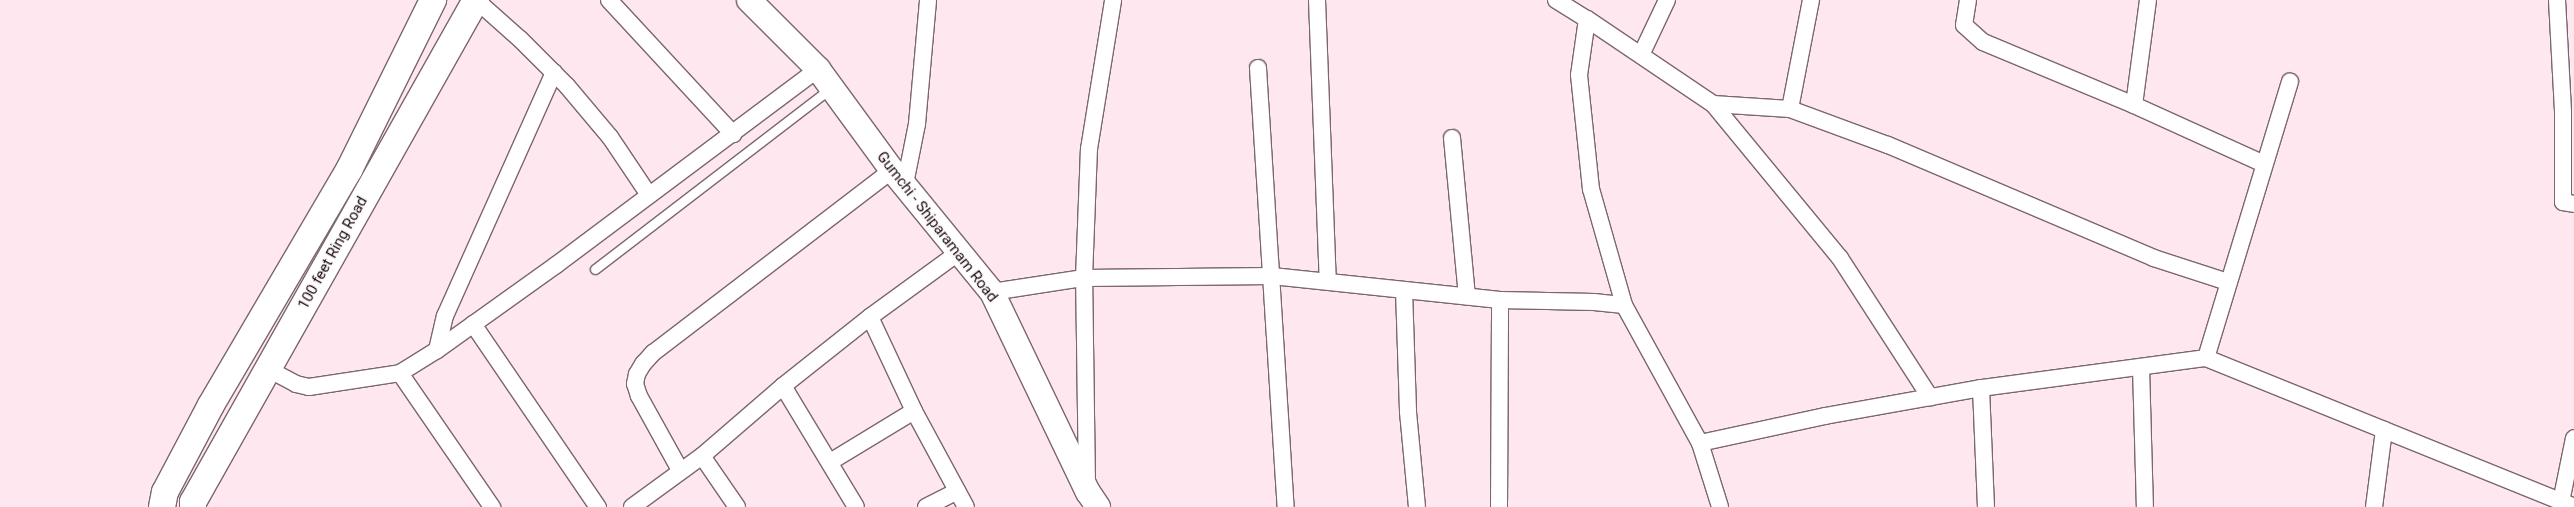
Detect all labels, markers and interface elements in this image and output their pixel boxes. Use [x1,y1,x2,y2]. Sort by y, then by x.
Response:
street label: Gumchi - Shiparamam Road [873,148,1001,306]
street label: 100 feet Ring Road [295,193,371,313]

